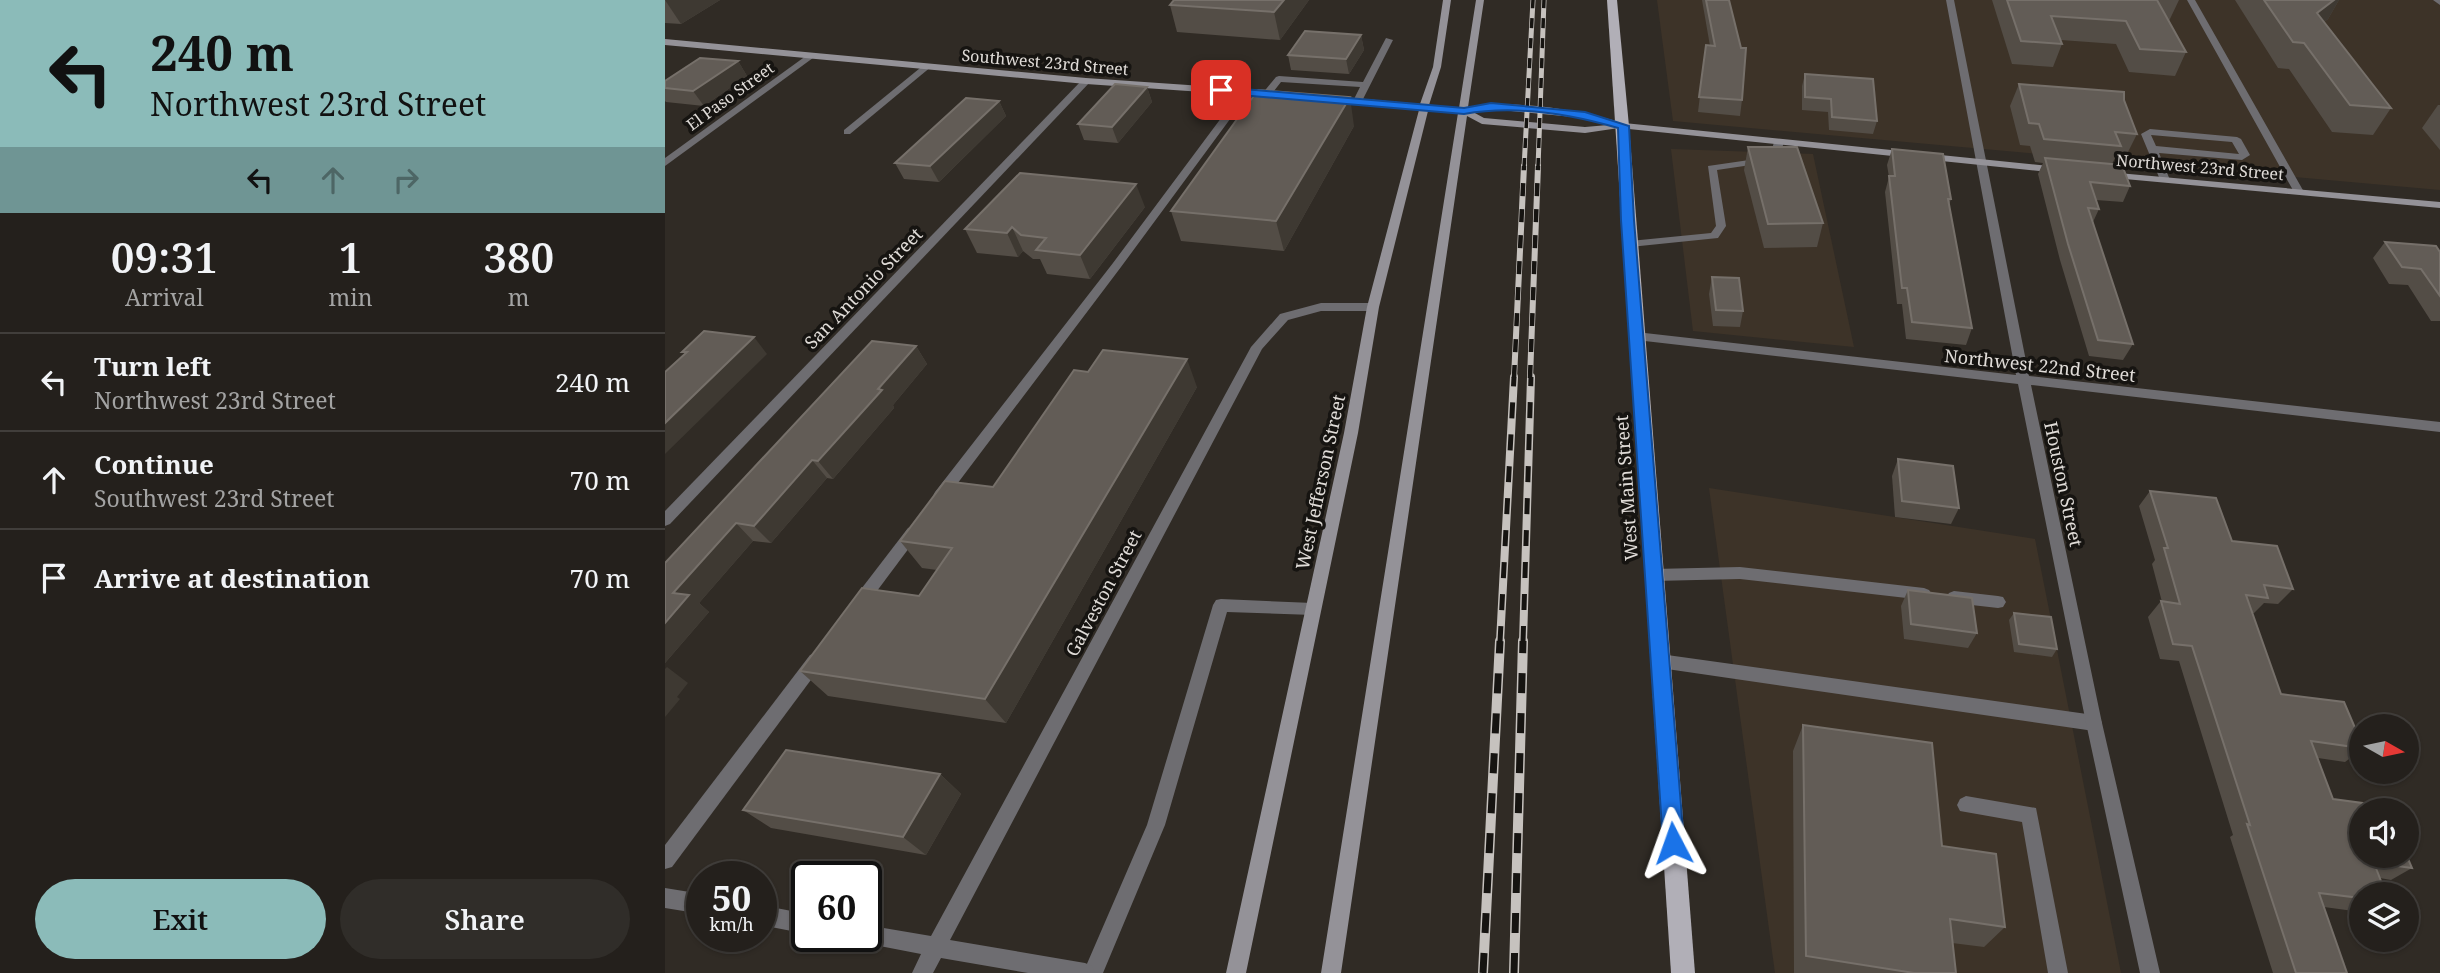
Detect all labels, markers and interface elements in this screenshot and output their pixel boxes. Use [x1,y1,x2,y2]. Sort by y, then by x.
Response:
text: 240 m [150,19,294,85]
icon: left [35,28,126,119]
street label: Southwest 23rd Street [961,44,1130,80]
street label: El Paso Street [682,57,778,135]
pin [1191,60,1251,120]
icon: arrive [1202,71,1240,109]
text: Northwest 23rd Street [150,82,486,125]
street label: Northwest 23rd Street [2115,149,2285,185]
icon: left [241,161,279,199]
icon: ahead [314,161,352,199]
icon: right [387,161,425,199]
street label: San Antonio Street [799,222,927,354]
text: 09:31 [111,228,218,285]
text: 1 [339,228,362,285]
text: 380 [483,228,554,285]
text: Arrival [125,281,204,313]
text: min [329,281,373,313]
text: m [508,281,530,313]
street label: Northwest 22nd Street [1943,343,2137,387]
text: Turn left [94,348,211,384]
icon: left [35,363,73,401]
text: 240 m [555,364,630,400]
text: Northwest 23rd Street [94,384,336,416]
street label: West Jefferson Street [1290,392,1350,572]
street label: West Main Street [1609,414,1643,562]
street label: Houston Street [2039,419,2089,549]
text: Continue [94,446,214,482]
icon: ahead [35,461,73,499]
text: 70 m [570,462,630,498]
text: Southwest 23rd Street [94,482,334,514]
street label: Galveston Street [1060,526,1146,660]
icon: arrive [35,559,73,597]
text: Arrive at destination [94,560,370,596]
text: 70 m [570,560,630,596]
north arrow [2349,714,2419,784]
map controls [2349,714,2419,952]
button: sound [2349,798,2419,868]
position arrow [1636,806,1710,880]
speed limit sign: 60 [791,861,882,952]
text: 50 [712,874,751,921]
button: Exit [35,879,326,959]
button: Share [340,879,630,959]
button: layers [2349,882,2419,952]
text: km/h [709,912,754,936]

